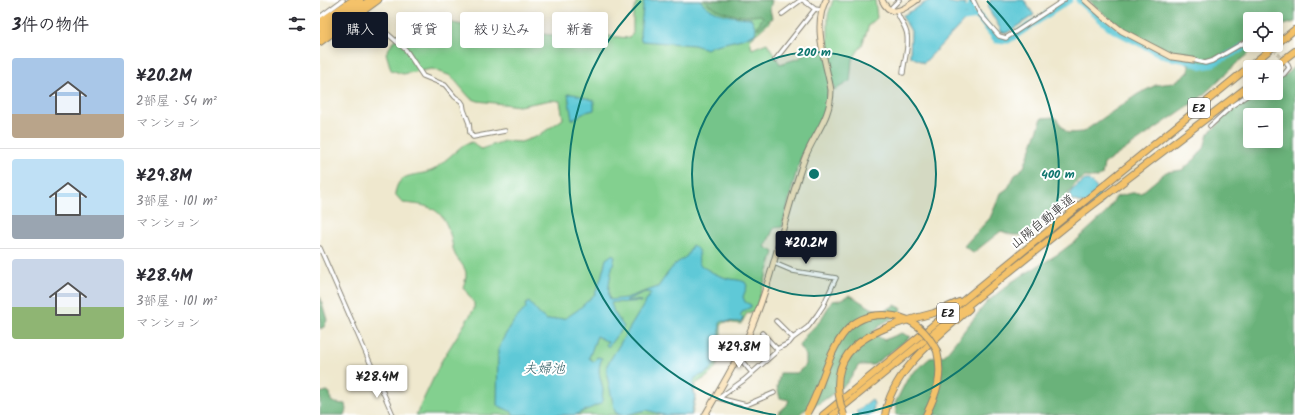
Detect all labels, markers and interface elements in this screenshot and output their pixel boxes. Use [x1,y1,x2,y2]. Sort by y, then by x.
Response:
text: 3件の物件 [12,12,89,39]
chip: 購入 [332,12,388,48]
chip: 賃貸 [396,12,452,48]
chip: 絞り込み [460,12,544,48]
chip: 新着 [552,12,608,48]
map controls [1243,12,1283,148]
button: locate [1243,12,1283,52]
icon: filters [286,13,308,35]
text: 200 m [797,43,831,62]
button: + [1243,60,1283,100]
text: ¥20.2M [136,63,192,90]
icon: home [44,74,92,122]
text: 2部屋 · 54 m² [136,91,217,112]
road number: E2 [1188,98,1210,118]
button: − [1243,108,1283,148]
text: マンション [136,113,200,134]
text: ¥29.8M [136,163,192,190]
text: 400 m [1041,165,1075,184]
centre of rings [807,167,821,181]
icon: home [44,175,92,223]
street label: 山陽自動車道 [1006,189,1080,255]
text: 3部屋 · 101 m² [136,191,217,212]
text: マンション [136,213,200,234]
pin: ¥20.2M [773,231,839,265]
text: ¥20.2M [785,233,827,254]
text: ¥28.4M [136,263,193,290]
icon: home [44,275,92,323]
text: 3部屋 · 101 m² [136,291,217,312]
road number: E2 [937,303,959,323]
text: マンション [136,313,200,334]
pin: ¥29.8M [706,335,772,369]
text: ¥29.8M [718,337,760,358]
water label: 夫婦池 [523,358,566,380]
pin: ¥28.4M [344,365,410,399]
text: ¥28.4M [355,367,399,388]

